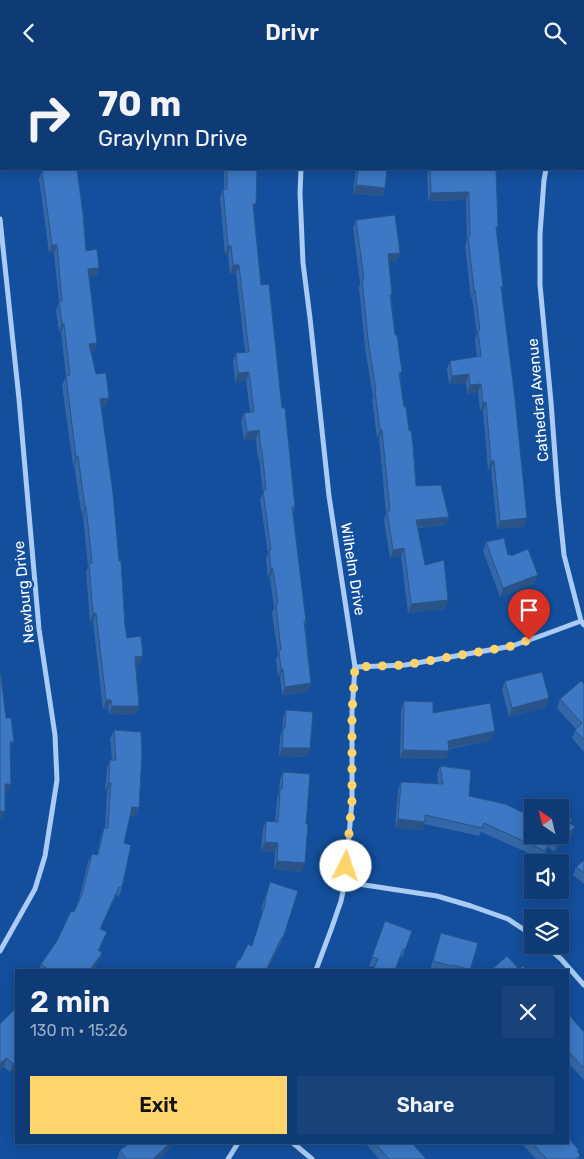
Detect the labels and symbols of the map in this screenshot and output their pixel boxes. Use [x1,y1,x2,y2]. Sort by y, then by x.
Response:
street label: Cathedral Avenue [524,338,552,462]
street label: Wilhelm Drive [337,521,369,617]
street label: Newburg Drive [10,540,38,644]
pin [508,589,550,640]
north arrow [524,799,569,844]
position arrow [319,839,371,891]

